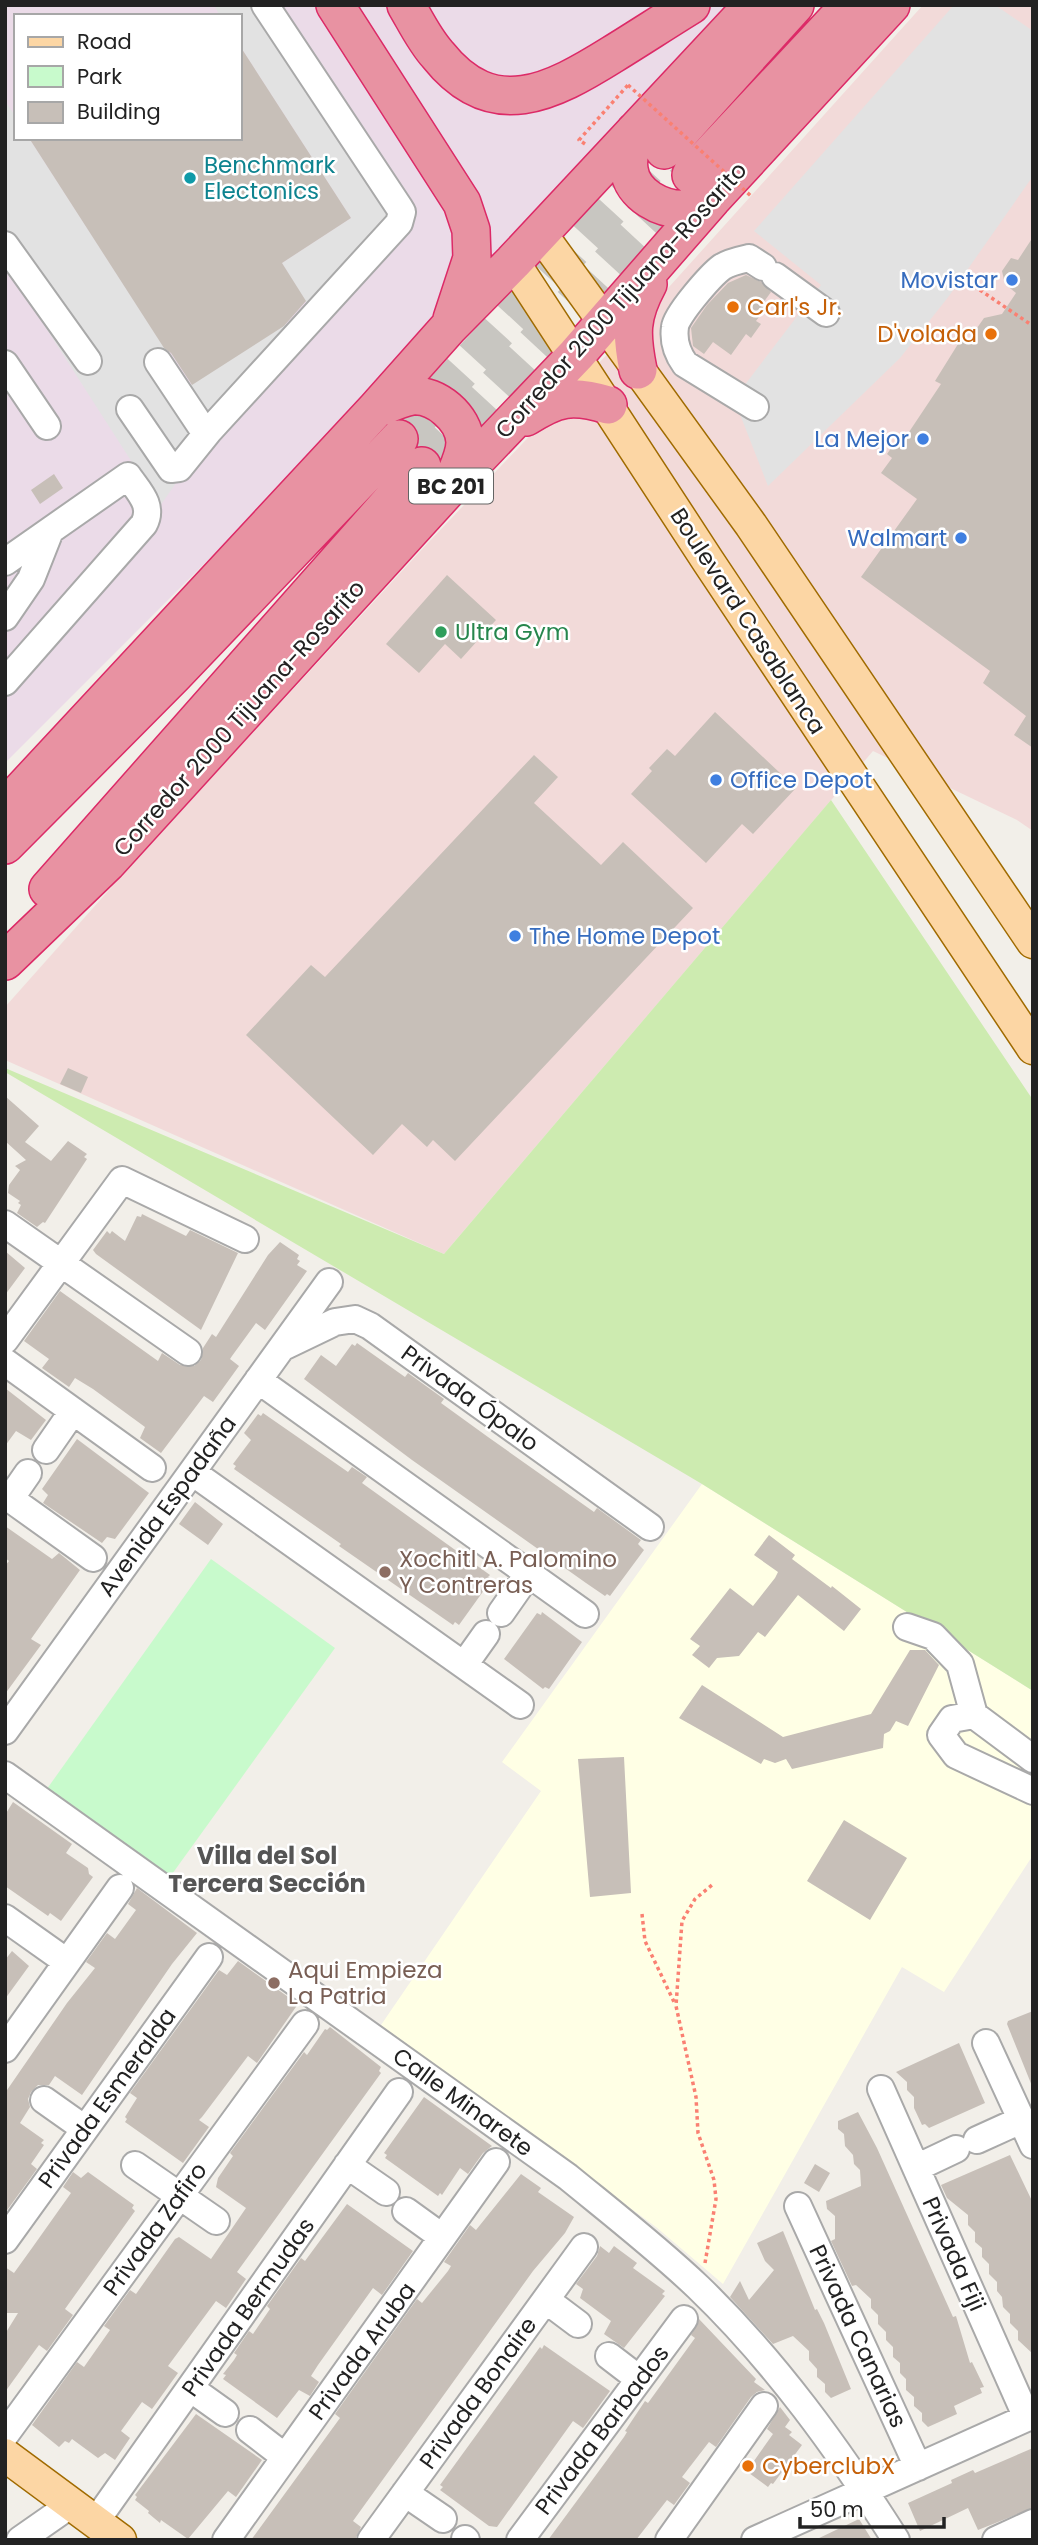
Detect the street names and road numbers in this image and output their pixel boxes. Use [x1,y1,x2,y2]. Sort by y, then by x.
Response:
street label: Corredor 2000 Tijuana-Rosarito [488,155,754,445]
road number: BC 201 [409,468,493,504]
street label: Boulevard Casablanca [663,502,833,740]
street label: Corredor 2000 Tijuana-Rosarito [106,573,372,863]
street label: Privada Ópalo [395,1337,545,1459]
street label: Avenida Espadaña [90,1409,244,1603]
street label: Privada Esmeralda [31,2001,183,2195]
street label: Calle Minarete [386,2040,540,2164]
street label: Privada Zafiro [96,2156,214,2302]
street label: Privada Fiji [915,2192,993,2316]
street label: Privada Bermudas [174,2211,322,2403]
street label: Privada Canarias [802,2239,914,2433]
street label: Privada Aruba [301,2276,423,2426]
street label: Privada Bonaire [412,2310,544,2476]
street label: Privada Barbados [528,2339,676,2521]

